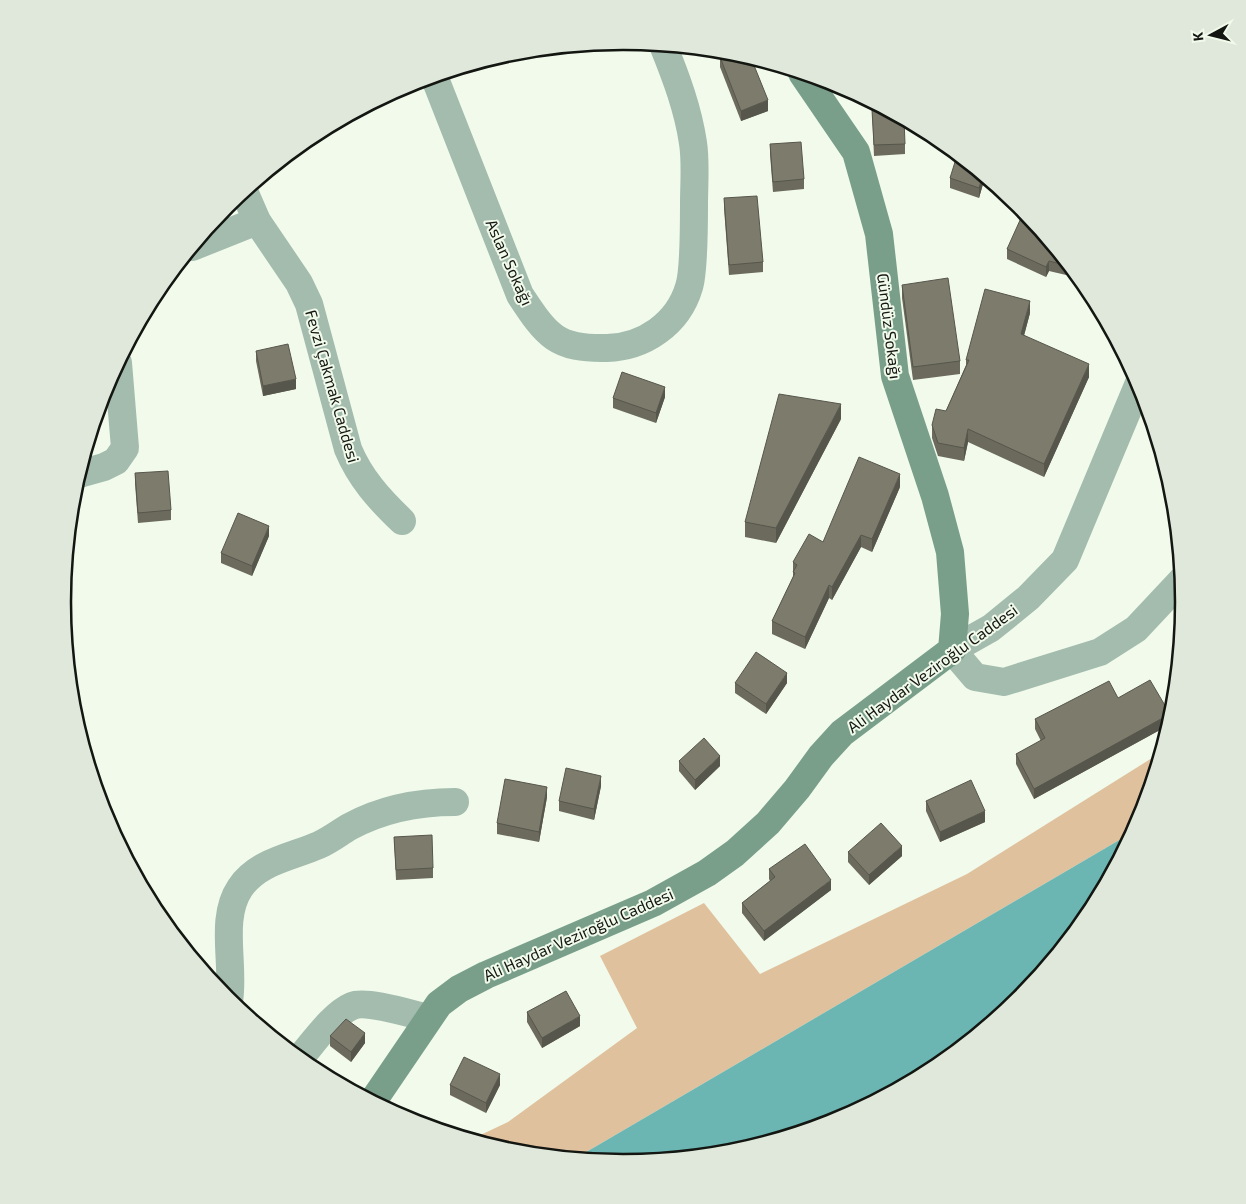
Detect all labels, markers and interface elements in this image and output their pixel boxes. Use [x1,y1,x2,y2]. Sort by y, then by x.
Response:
north arrow [1186,10,1236,60]
text: K [1189,31,1207,42]
street label: Aslan Sokağı [483,216,537,308]
street label: Gündüz Sokağı [874,272,906,380]
street label: Fevzi Çakmak Caddesi [301,307,364,465]
street label: Ali Haydar Veziroğlu Caddesi [843,600,1021,736]
street label: Ali Haydar Veziroğlu Caddesi [480,883,676,985]

